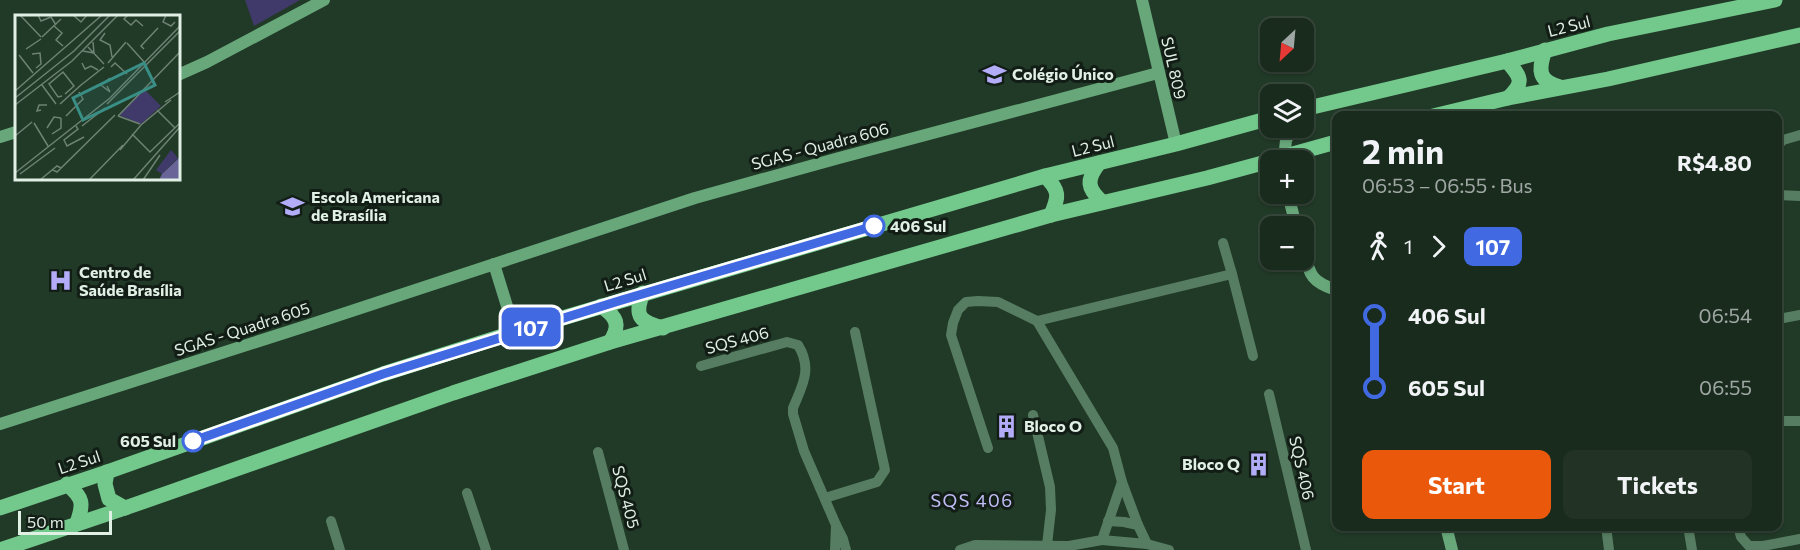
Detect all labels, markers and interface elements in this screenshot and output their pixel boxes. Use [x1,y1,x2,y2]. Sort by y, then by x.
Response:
street label: L2 Sul [1545,11,1592,40]
inset map [15,15,180,180]
north arrow [1260,18,1314,72]
map controls [1260,18,1314,270]
street label: SUL 809 [1158,35,1191,101]
school or university icon: Colégio Único [981,61,1007,87]
place label: Colégio Único [1012,64,1114,83]
button: layers [1260,84,1314,138]
street label: SGAS - Quadra 606 [749,118,891,173]
text: 2 min [1362,130,1444,171]
street label: L2 Sul [1069,131,1116,160]
text: R$4.80 [1677,149,1752,176]
button: + [1260,150,1314,204]
text: 06:53 – 06:55 · Bus [1362,173,1533,197]
place label: Escola Americana de Brasília [311,187,440,224]
school or university icon: Escola Americana de Brasília [280,193,306,219]
marker: 406 Sul [863,215,885,237]
place label: 406 Sul [890,216,946,235]
button: − [1260,216,1314,270]
icon: walk [1362,230,1395,263]
icon: forward [1422,230,1455,263]
text: 1 [1404,234,1413,258]
text: 107 [1476,234,1510,259]
place label: Centro de Saúde Brasília [79,262,182,299]
street label: L2 Sul [601,264,648,295]
hospital icon: Centro de Saúde Brasília [48,268,74,294]
street label: SGAS - Quadra 605 [172,298,312,359]
text: 406 Sul [1408,302,1486,329]
text: 06:54 [1699,303,1752,327]
line badge: 107 [496,308,566,346]
text: 107 [514,315,548,340]
street label: SQS 406 [703,322,771,357]
text: 605 Sul [1408,374,1485,401]
text: 06:55 [1699,375,1752,399]
building icon: Bloco O [993,413,1019,439]
place label: Bloco O [1024,416,1082,435]
marker: 605 Sul [182,430,204,452]
place label: 605 Sul [120,431,176,450]
street label: SQS 406 [1286,434,1319,502]
street label: L2 Sul [55,446,102,477]
button: Start [1362,450,1551,519]
button: Tickets [1563,450,1752,519]
building icon: Bloco Q [1245,451,1271,477]
place label: Bloco Q [1182,454,1240,473]
street label: SQS 405 [609,463,644,530]
district label: SQS 406 [930,489,1014,511]
scale bar [18,508,112,536]
text: 50 m [27,512,64,531]

